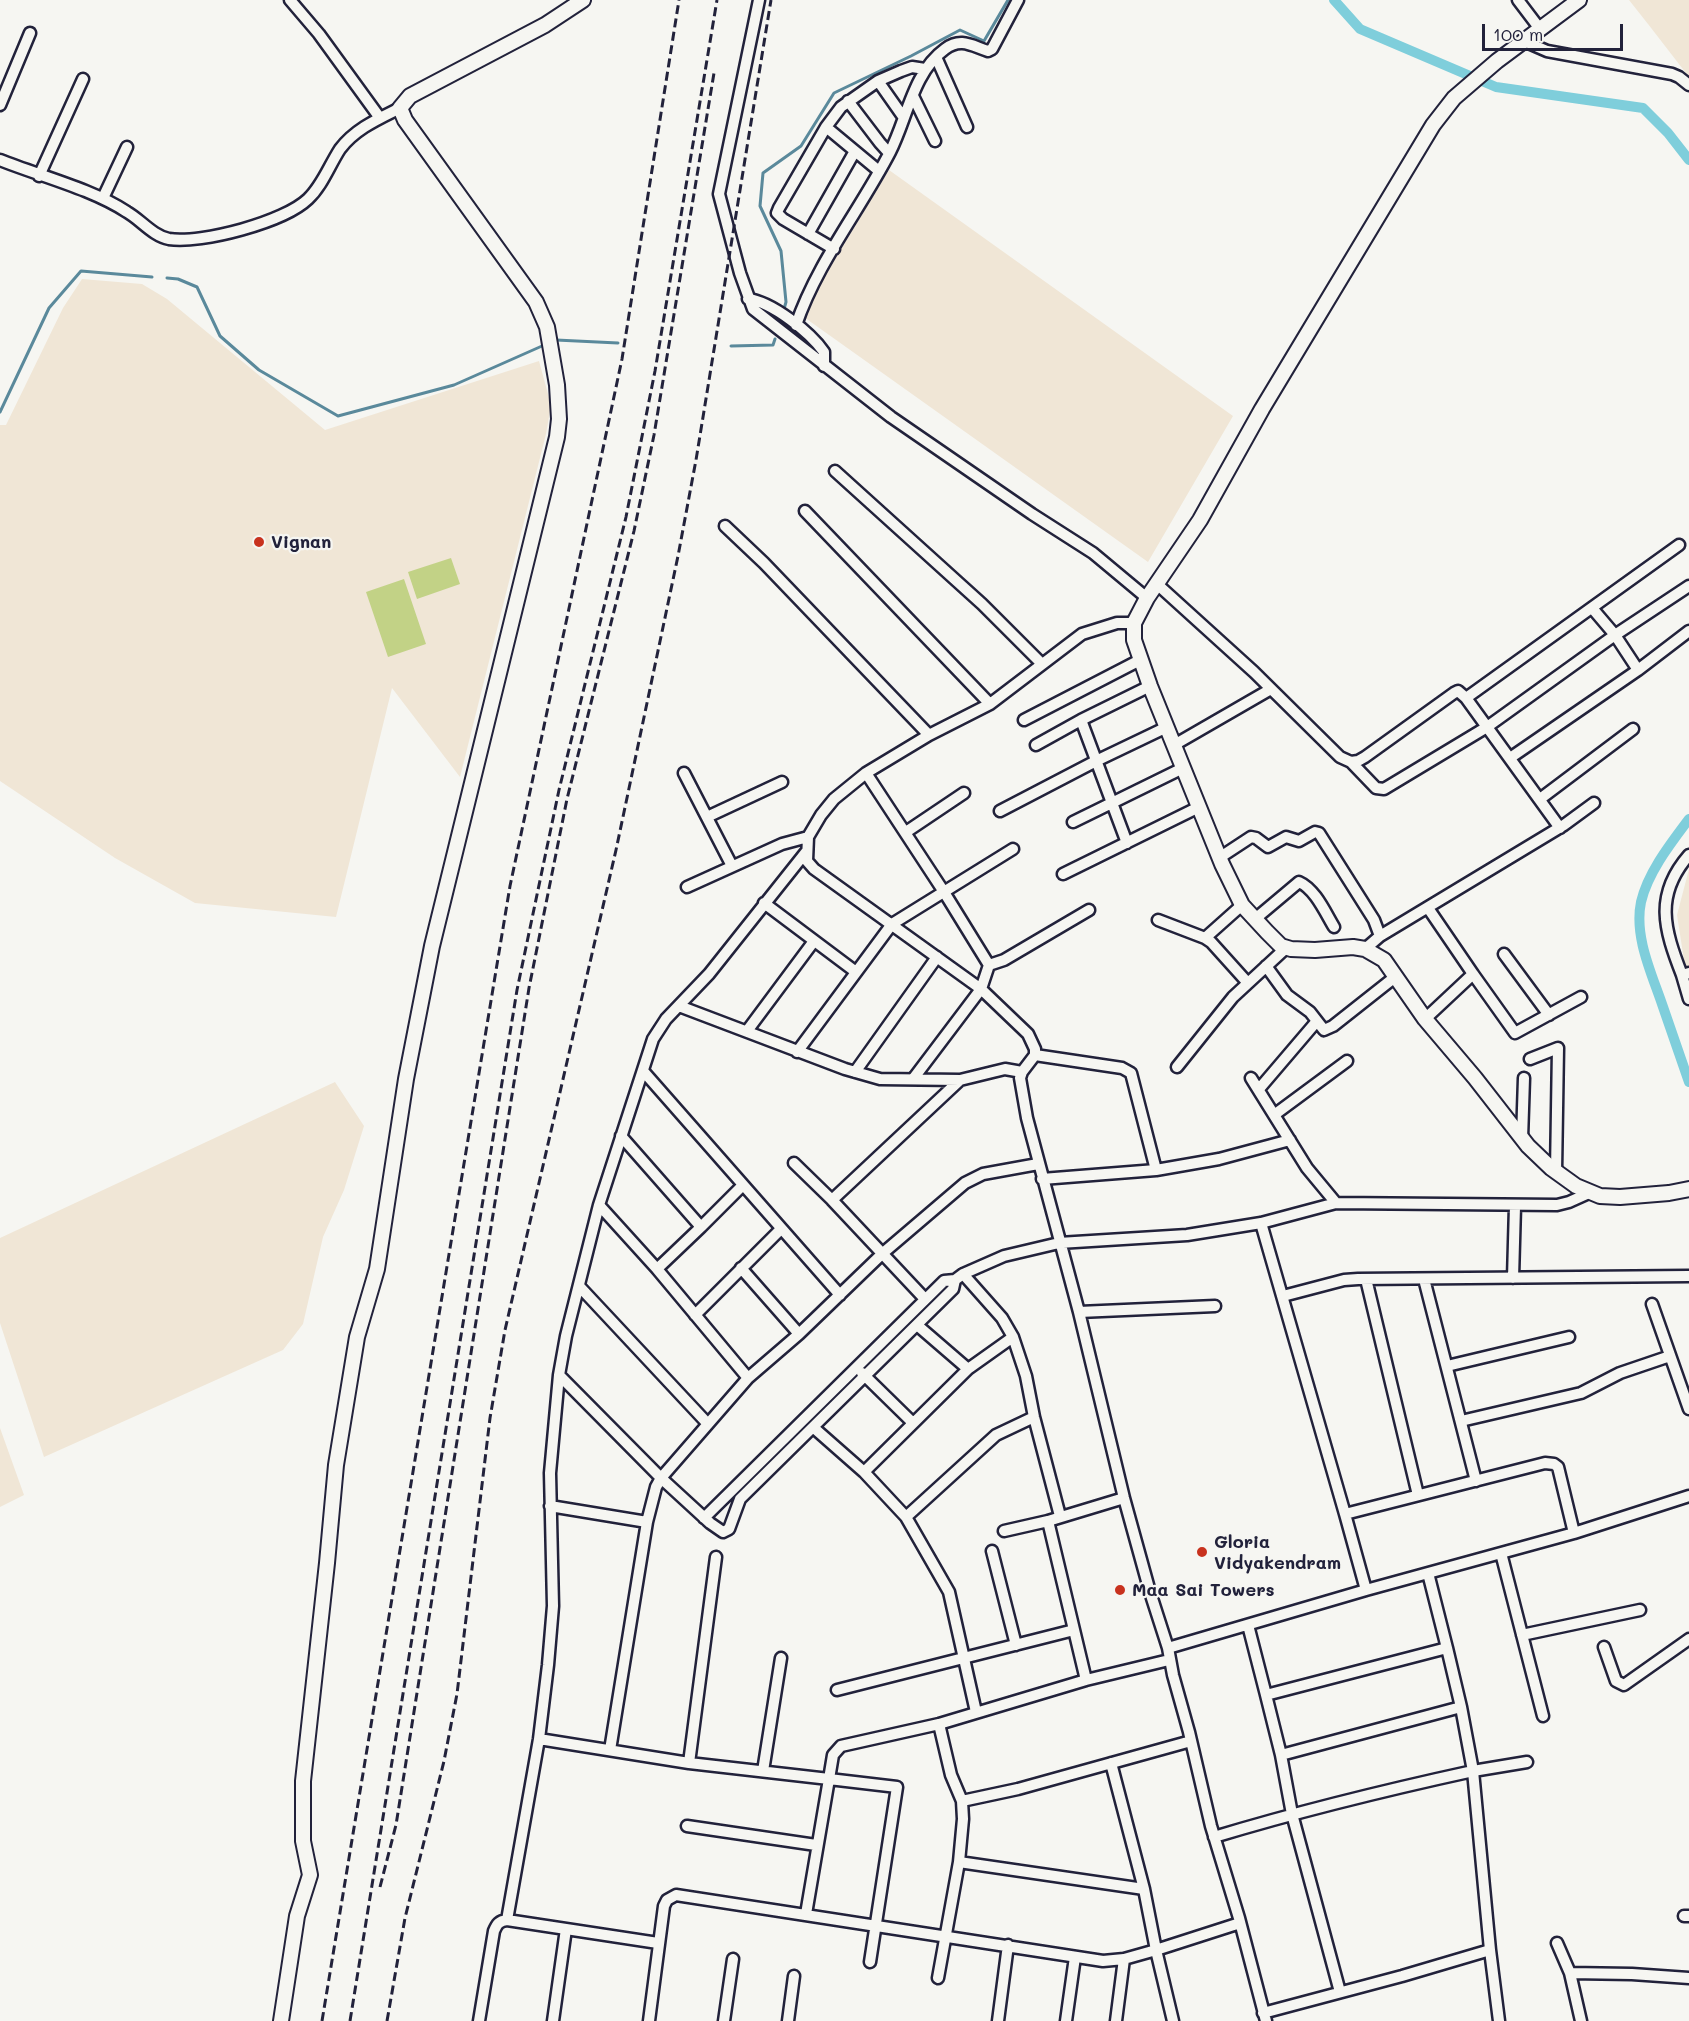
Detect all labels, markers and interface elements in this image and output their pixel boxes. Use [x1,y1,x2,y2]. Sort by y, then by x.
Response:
scale bar [1485,12,1626,50]
text: 100 m [1493,22,1543,46]
place label: Vignan [271,531,331,553]
marker: Vignan [252,535,266,549]
place label: Gloria Vidyakendram [1214,1531,1341,1574]
marker: Gloria Vidyakendram [1195,1545,1209,1559]
place label: Maa Sai Towers [1132,1579,1275,1601]
marker: Maa Sai Towers [1113,1583,1127,1597]

